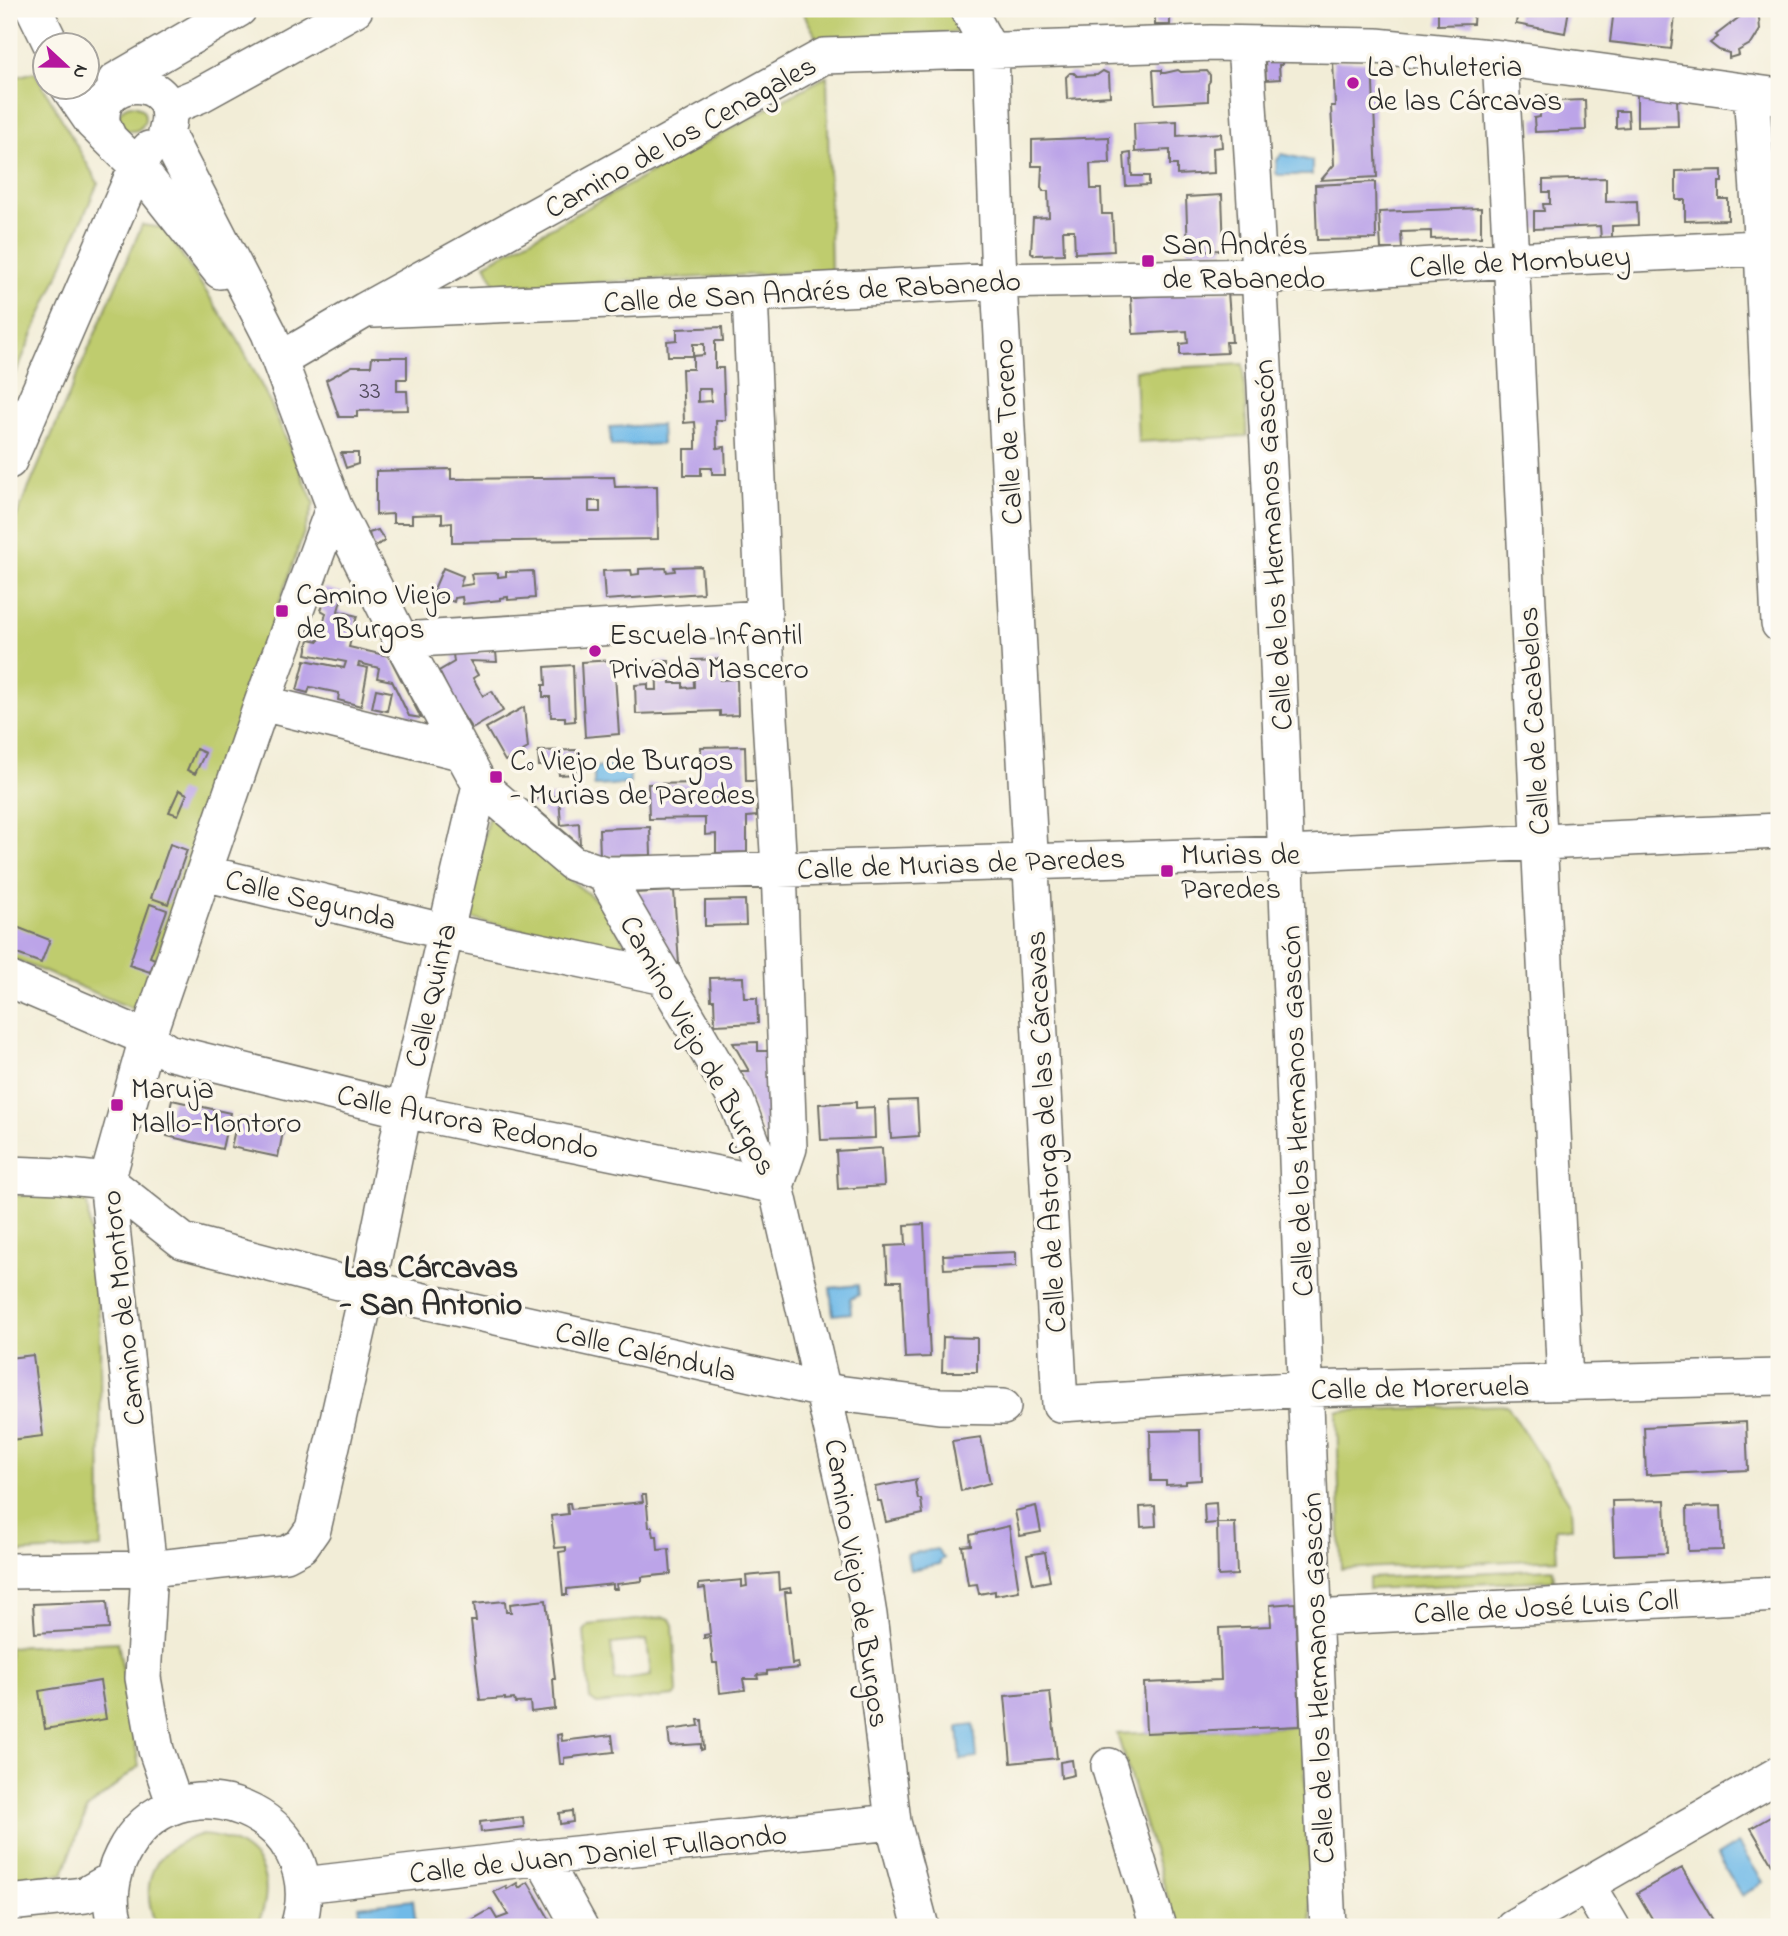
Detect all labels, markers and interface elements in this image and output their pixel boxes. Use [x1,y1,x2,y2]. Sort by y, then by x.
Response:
north arrow [32,32,102,102]
street label: Camino de los Cenagales [537,45,825,232]
place label: La Chuleteria de las Cárcavas [1367,47,1562,125]
text: N [64,60,94,83]
marker: La Chuleteria de las Cárcavas [1345,75,1361,91]
place label: San Andrés de Rabanedo [1162,225,1325,303]
street label: Calle de Mombuey [1408,236,1632,292]
marker: San Andrés de Rabanedo [1140,253,1156,269]
street label: Calle de San Andrés de Rabanedo [602,261,1022,327]
street label: Calle de Toreno [983,338,1037,526]
street label: Calle de los Hermanos Gascón [1243,358,1307,732]
house number: 33 [359,373,381,411]
place label: Camino Viejo de Burgos [296,575,451,653]
marker: Camino Viejo de Burgos [274,603,290,619]
street label: Calle de Cacabelos [1508,605,1564,836]
place label: Escuela Infantil Privada Mascero [609,615,809,693]
marker: Escuela Infantil Privada Mascero [587,643,603,659]
place label: Cº Viejo de Burgos - Murias de Paredes [510,741,756,819]
marker: Cº Viejo de Burgos - Murias de Paredes [488,769,504,785]
place label: Murias de Paredes [1181,835,1301,913]
street label: Calle de Murias de Paredes [796,838,1126,894]
street label: Calle Segunda [220,859,400,944]
marker: Murias de Paredes [1159,863,1175,879]
street label: Camino Viejo de Burgos [606,908,786,1185]
street label: Calle Quinta [395,919,471,1072]
street label: Calle de los Hermanos Gascón [1271,924,1327,1297]
street label: Calle de Astorga de las Cárcavas [1015,930,1081,1334]
place label: Maruja Mallo-Montoro [131,1069,302,1147]
street label: Calle Aurora Redondo [332,1075,602,1173]
marker: Maruja Mallo-Montoro [109,1097,125,1113]
street label: Camino de Montoro [91,1188,159,1427]
district label: Las Cárcavas - San Antonio [339,1246,522,1330]
street label: Calle Caléndula [550,1312,740,1396]
street label: Calle de Moreruela [1310,1366,1530,1414]
street label: Camino Viejo de Burgos [811,1436,900,1731]
street label: Calle de los Hermanos Gascón [1292,1491,1348,1864]
street label: Calle de José Luis Coll [1412,1580,1680,1638]
street label: Calle de Juan Daniel Fullaondo [407,1814,789,1898]

